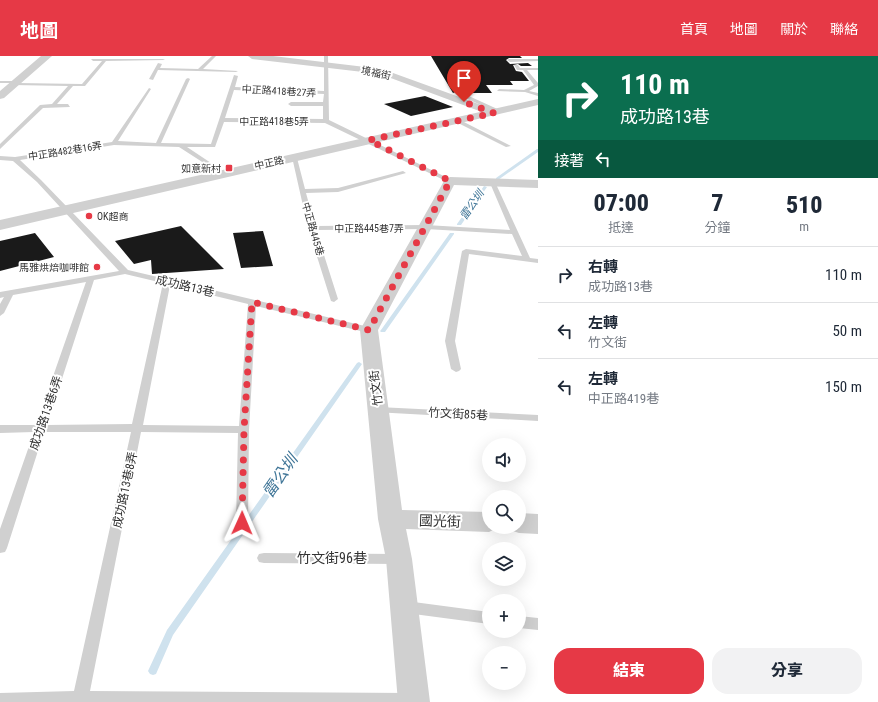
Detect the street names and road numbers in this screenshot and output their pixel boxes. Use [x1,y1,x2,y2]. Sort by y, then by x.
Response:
street label: 境福街 [360,65,392,81]
street label: 中正路418巷27弄 [241,84,317,98]
street label: 中正路418巷5弄 [239,116,309,127]
street label: 中正路482巷16弄 [27,140,103,162]
street label: 中正路 [253,154,285,172]
street label: 中正路445巷 [300,201,326,257]
street label: 中正路445巷7弄 [334,223,404,234]
street label: 成功路13巷 [154,272,216,300]
street label: 竹文街 [367,369,385,407]
street label: 成功路13巷6弄 [27,374,65,452]
street label: 竹文街85巷 [428,405,488,423]
street label: 成功路13巷8弄 [110,451,140,529]
street label: 國光街 [419,512,461,530]
street label: 竹文街96巷 [297,550,367,566]

